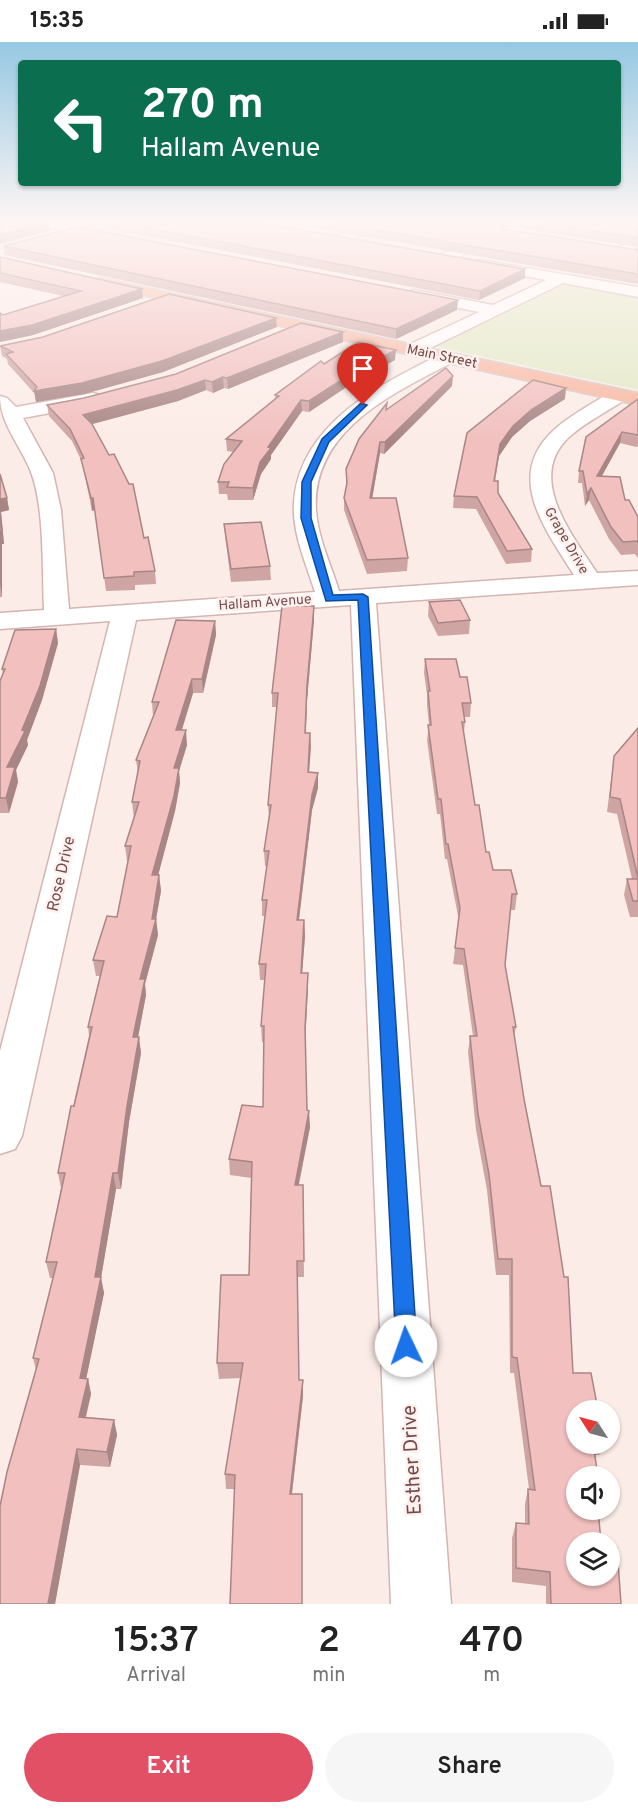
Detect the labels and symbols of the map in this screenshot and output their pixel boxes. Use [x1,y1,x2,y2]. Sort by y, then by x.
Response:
street label: Main Street [405,341,479,373]
pin [337,343,388,405]
street label: Grape Drive [540,505,592,577]
street label: Hallam Avenue [218,591,312,615]
street label: Rose Drive [44,834,80,914]
position arrow [374,1314,438,1378]
north arrow [566,1400,620,1454]
street label: Esther Drive [397,1404,429,1516]

